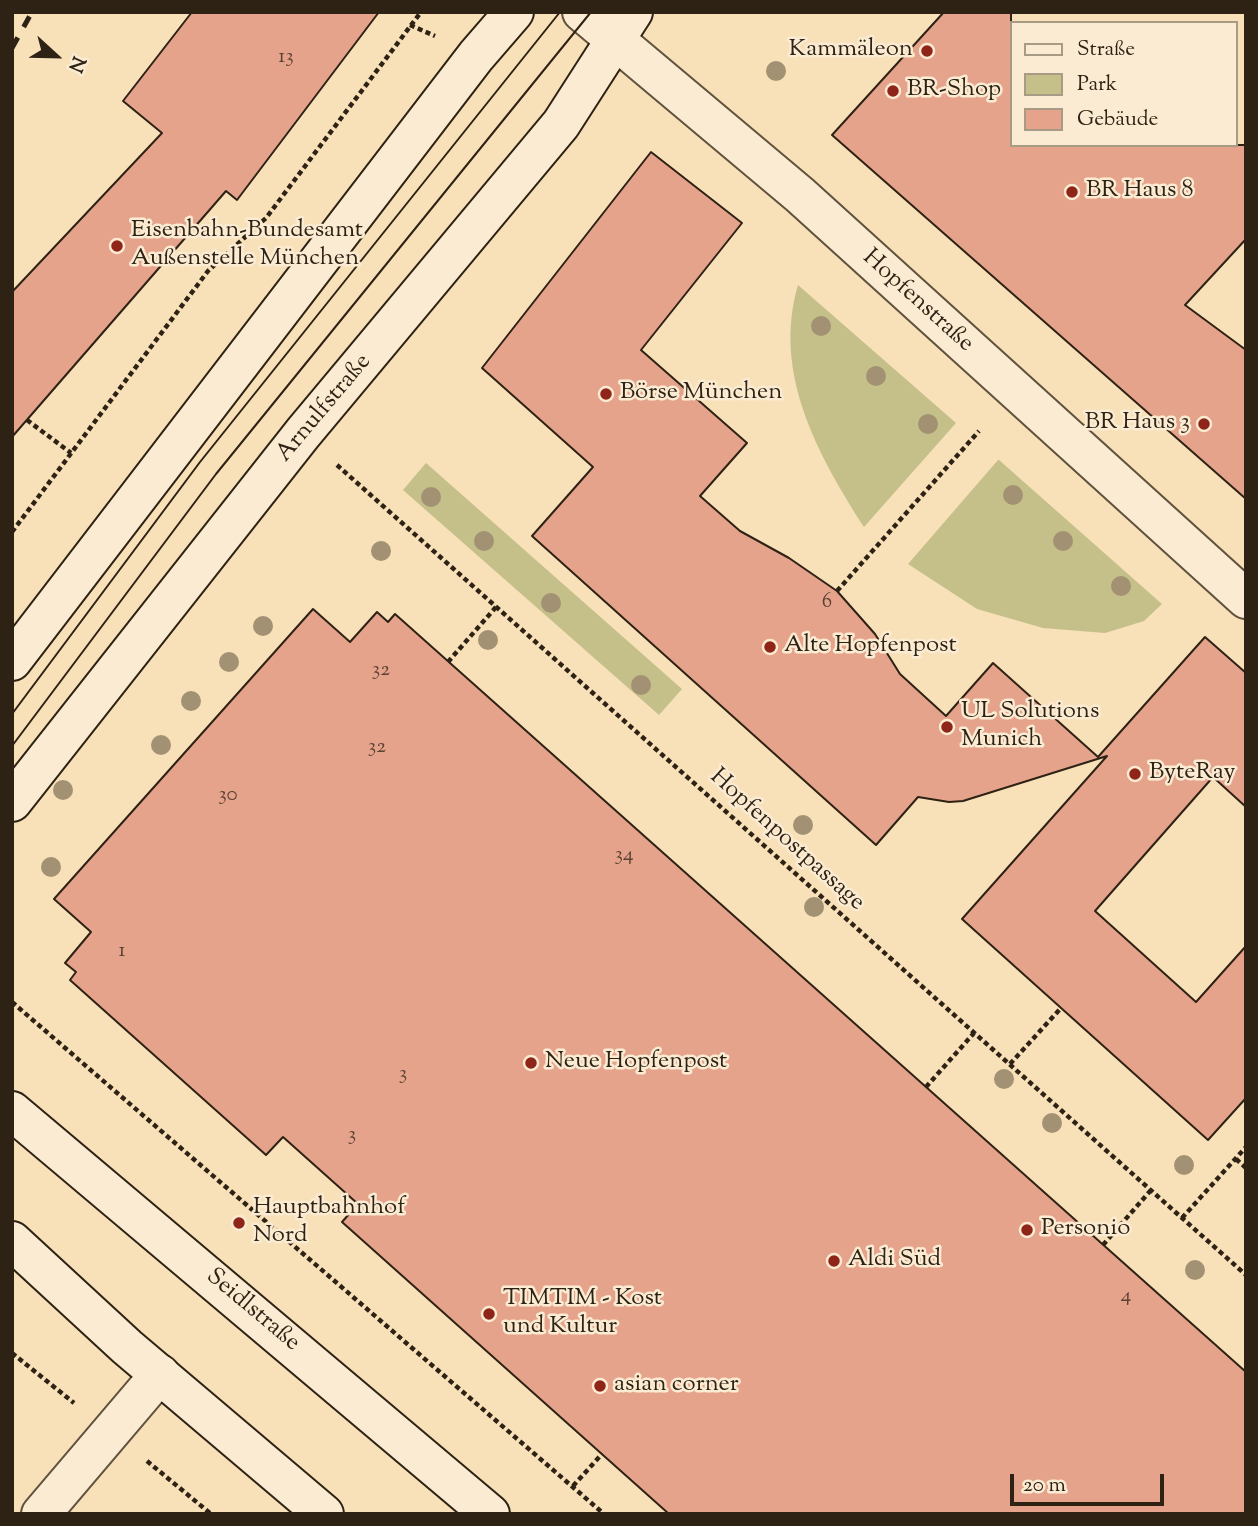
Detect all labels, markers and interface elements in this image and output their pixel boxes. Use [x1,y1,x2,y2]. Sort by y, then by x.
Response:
north arrow [21,21,91,91]
legend [1010,21,1237,147]
text: Straße [1077,35,1135,65]
place label: Kammäleon [789,37,913,65]
marker: Kammäleon [919,43,935,59]
house number: 13 [278,45,294,71]
text: N [61,52,91,76]
text: Park [1077,70,1117,100]
place label: BR-Shop [907,77,1001,105]
marker: BR-Shop [885,83,901,99]
text: Gebäude [1077,105,1158,135]
place label: BR Haus 8 [1086,178,1194,206]
marker: BR Haus 8 [1064,184,1080,200]
place label: Eisenbahn-Bundesamt Außenstelle München [131,218,363,274]
marker: Eisenbahn-Bundesamt Außenstelle München [109,238,125,254]
street label: Hopfenstraße [855,244,979,360]
street label: Arnulfstraße [271,349,379,469]
place label: Börse München [620,380,782,408]
marker: Börse München [598,386,614,402]
place label: BR Haus 3 [1085,410,1190,438]
marker: BR Haus 3 [1196,416,1212,432]
house number: 6 [822,590,832,616]
place label: Alte Hopfenpost [784,633,957,661]
marker: Alte Hopfenpost [762,639,778,655]
house number: 32 [372,658,390,684]
place label: UL Solutions Munich [961,699,1099,755]
marker: UL Solutions Munich [939,719,955,735]
house number: 32 [368,735,386,761]
place label: ByteRay [1149,760,1235,788]
street label: Hopfenpostpassage [702,764,870,918]
marker: ByteRay [1127,766,1143,782]
house number: 30 [218,783,238,809]
house number: 34 [614,843,634,869]
house number: 1 [118,939,126,965]
place label: Neue Hopfenpost [545,1049,727,1077]
marker: Neue Hopfenpost [523,1055,539,1071]
house number: 3 [399,1062,407,1088]
house number: 3 [348,1123,356,1149]
place label: Hauptbahnhof Nord [253,1195,405,1251]
marker: Hauptbahnhof Nord [231,1215,247,1231]
place label: Personio [1041,1216,1130,1244]
marker: Personio [1019,1222,1035,1238]
place label: Aldi Süd [848,1247,941,1275]
marker: Aldi Süd [826,1253,842,1269]
street label: Seidlstraße [199,1263,305,1359]
house number: 4 [1121,1284,1131,1310]
place label: TIMTIM - Kost und Kultur [503,1286,662,1342]
marker: TIMTIM - Kost und Kultur [481,1306,497,1322]
place label: asian corner [614,1372,739,1400]
marker: asian corner [592,1378,608,1394]
scale bar [1013,1460,1167,1504]
text: 20 m [1023,1471,1066,1501]

